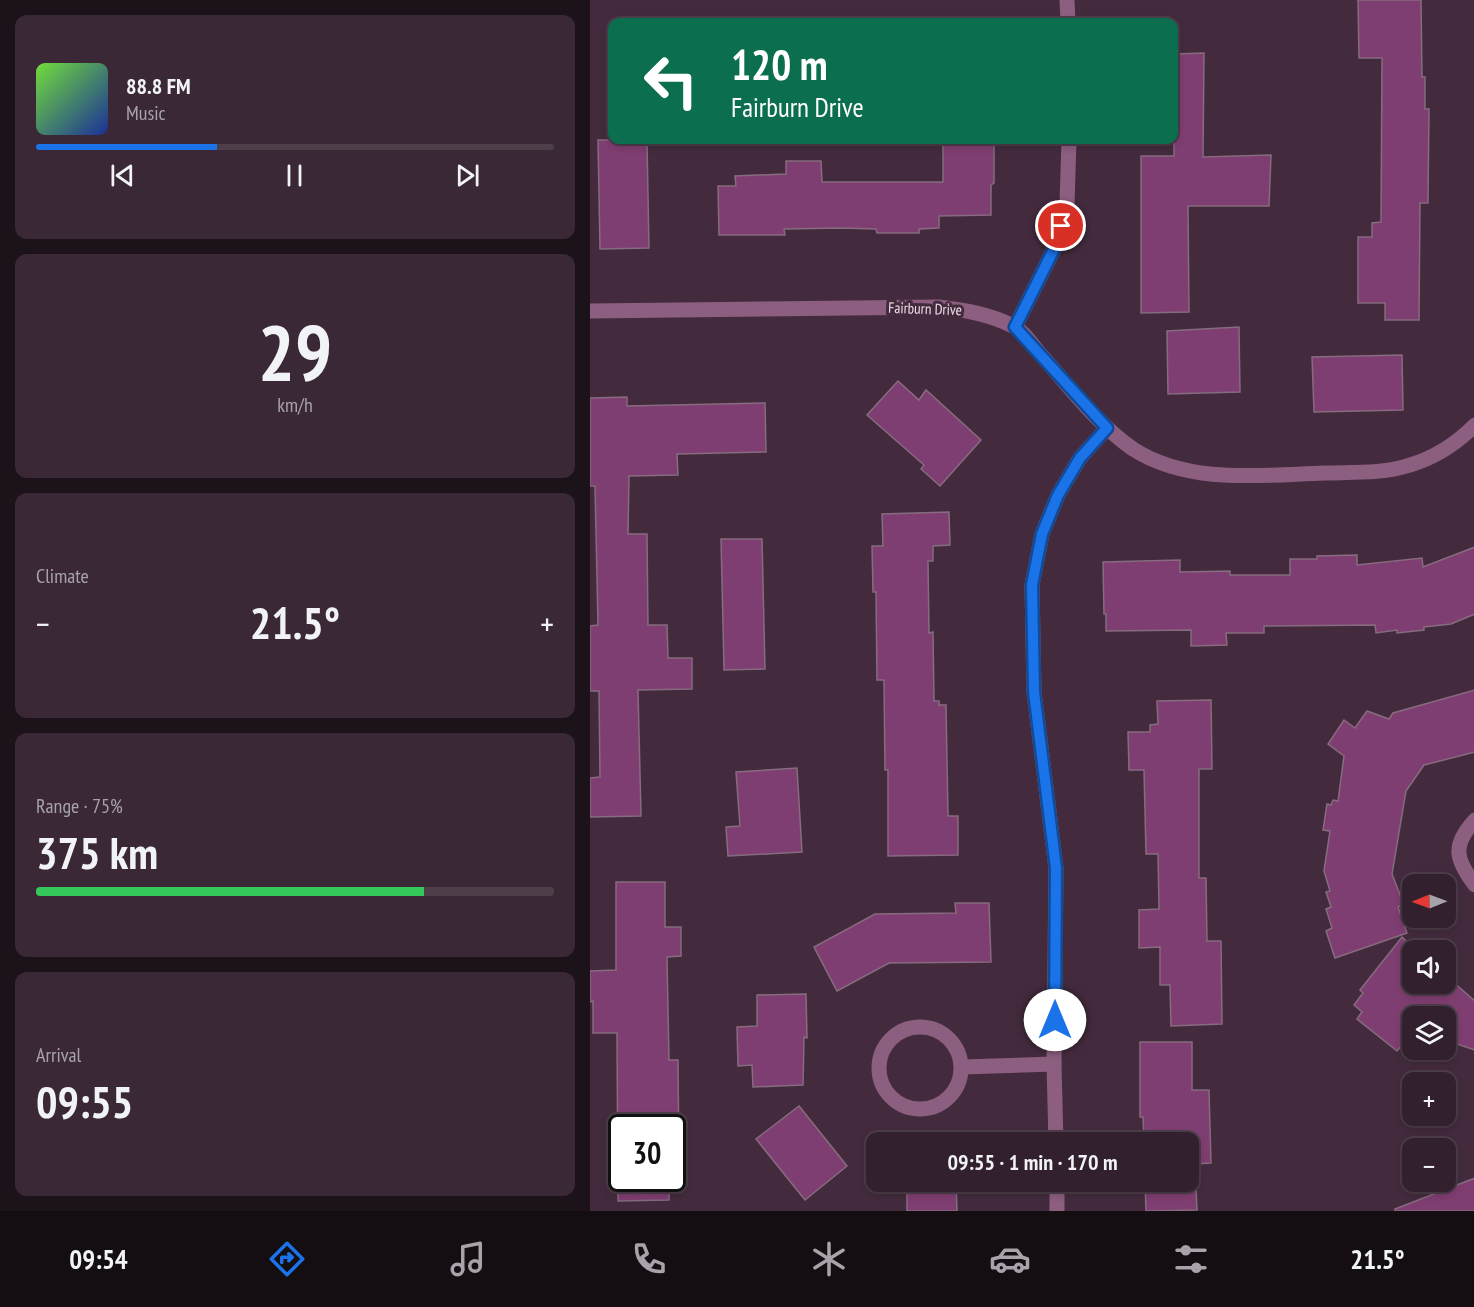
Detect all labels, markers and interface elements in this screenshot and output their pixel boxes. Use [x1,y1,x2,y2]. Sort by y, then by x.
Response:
text: 120 m [731,37,828,92]
icon: left [632,42,710,120]
text: 88.8 FM [126,72,191,100]
text: Fairburn Drive [731,90,864,124]
text: Music [126,100,166,126]
icon: previous [106,159,139,192]
icon: pause [278,159,311,192]
icon: next [451,159,484,192]
pin [1035,200,1086,251]
icon: arrive [1044,209,1077,242]
street label: Fairburn Drive [888,298,962,319]
text: 29 [258,302,332,403]
text: km/h [277,392,313,418]
text: Climate [36,563,89,589]
text: 21.5° [250,593,340,651]
text: − [36,602,50,645]
text: + [540,602,554,645]
text: Range · 75% [36,793,123,819]
text: 375 km [36,823,158,881]
north arrow [1402,874,1456,928]
map controls [1402,874,1456,1192]
button: sound [1402,940,1456,994]
position arrow [1023,988,1087,1052]
button: layers [1402,1006,1456,1060]
text: Arrival [36,1042,81,1068]
text: 09:55 [36,1072,133,1130]
button: + [1402,1072,1456,1126]
speed limit sign: 30 [608,1114,686,1192]
button: − [1402,1138,1456,1192]
text: 09:55 · 1 min · 170 m [947,1148,1118,1176]
icon: directions [266,1238,308,1280]
icon: music [447,1238,489,1280]
icon: phone [628,1238,670,1280]
icon: climate [808,1238,850,1280]
icon: car [989,1238,1031,1280]
icon: filters [1170,1238,1212,1280]
text: 09:54 [69,1242,128,1276]
text: 21.5° [1350,1242,1405,1276]

